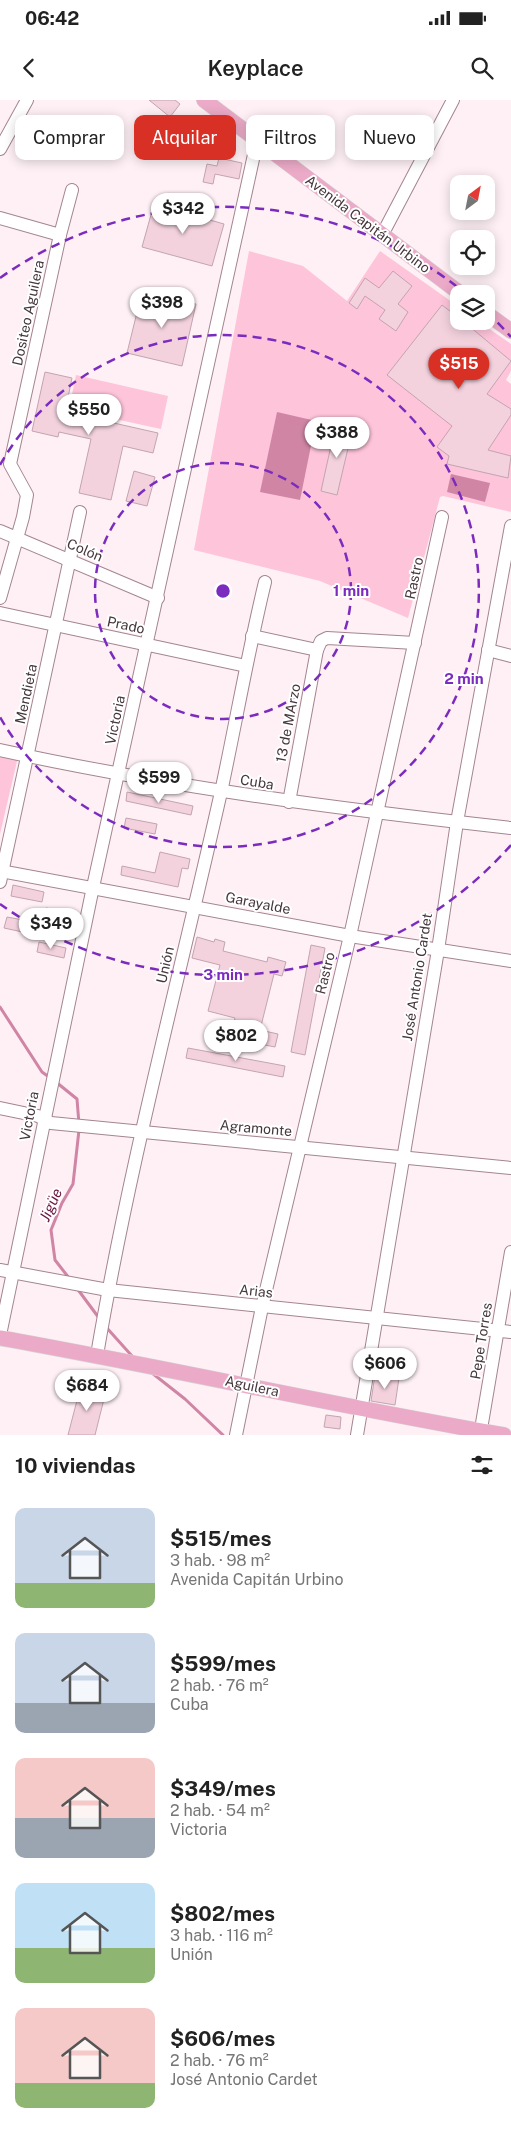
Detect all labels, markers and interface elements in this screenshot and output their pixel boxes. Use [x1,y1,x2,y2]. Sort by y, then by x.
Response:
text: 06:42 [25,7,79,29]
icon: back [15,54,43,82]
icon: search [468,54,496,82]
text: Keyplace [207,55,304,81]
chip: Comprar [15,115,124,160]
chip: Alquilar [134,115,236,160]
chip: Filtros [246,115,335,160]
chip: Nuevo [345,115,434,160]
street label: Avenida Capitán Urbino [303,172,434,276]
north arrow [450,175,495,220]
map controls [450,175,495,330]
pin: $342 [153,192,213,235]
text: $342 [162,199,204,218]
button: locate [450,230,495,275]
street label: Dositeo Aguilera [9,259,47,367]
button: layers [450,285,495,330]
pin: $398 [132,286,192,329]
text: $398 [141,293,183,312]
pin: $515 [429,348,489,390]
text: $515 [439,354,479,373]
pin: $550 [59,394,119,436]
text: $550 [68,400,110,419]
pin: $388 [307,416,367,459]
text: $388 [316,423,358,442]
street label: Colón [65,535,105,565]
street label: Rastro [402,555,426,601]
centre of rings [214,582,232,600]
text: 1 min [333,582,369,599]
street label: Prado [106,613,146,637]
street label: Mendieta [12,663,40,725]
text: 2 min [444,670,484,687]
street label: 13 de MArzo [273,682,303,764]
street label: Victoria [102,694,128,746]
pin: $599 [129,762,189,804]
text: $599 [138,768,180,787]
street label: Cuba [239,771,275,793]
street label: Garayalde [224,889,292,917]
pin: $349 [21,908,81,950]
street label: José Antonio Cardet [399,912,435,1042]
text: $349 [30,914,72,933]
street label: Unión [153,945,177,985]
street label: Rastro [312,950,338,996]
text: 3 min [203,966,243,983]
pin: $802 [206,1020,266,1062]
text: $802 [215,1026,257,1045]
street label: Victoria [16,1090,42,1142]
street label: Agramonte [219,1117,293,1139]
water label: Jigüe [36,1186,65,1224]
street label: Arias [238,1281,274,1301]
street label: Pepe Torres [467,1302,495,1380]
pin: $606 [355,1348,415,1390]
text: $606 [364,1354,406,1373]
pin: $684 [57,1370,117,1412]
street label: Aguilera [224,1372,280,1400]
text: $684 [66,1376,108,1395]
icon: filters [468,1451,496,1479]
text: 10 viviendas [15,1453,135,1478]
text: $515/mes [170,1526,272,1551]
icon: home [55,1528,115,1588]
text: 3 hab. · 98 m² [170,1551,270,1570]
text: Avenida Capitán Urbino [170,1570,344,1589]
text: $599/mes [170,1651,276,1676]
icon: home [55,1653,115,1713]
text: 2 hab. · 76 m² [170,1676,269,1695]
text: Cuba [170,1695,209,1714]
text: $349/mes [170,1776,276,1801]
icon: home [55,1778,115,1838]
text: 2 hab. · 54 m² [170,1801,270,1820]
text: Victoria [170,1820,227,1839]
text: $802/mes [170,1901,275,1926]
icon: home [55,1903,115,1963]
text: 3 hab. · 116 m² [170,1926,273,1945]
text: Unión [170,1945,213,1964]
text: $606/mes [170,2026,275,2051]
icon: home [55,2028,115,2088]
text: 2 hab. · 76 m² [170,2051,269,2070]
text: José Antonio Cardet [170,2070,318,2089]

